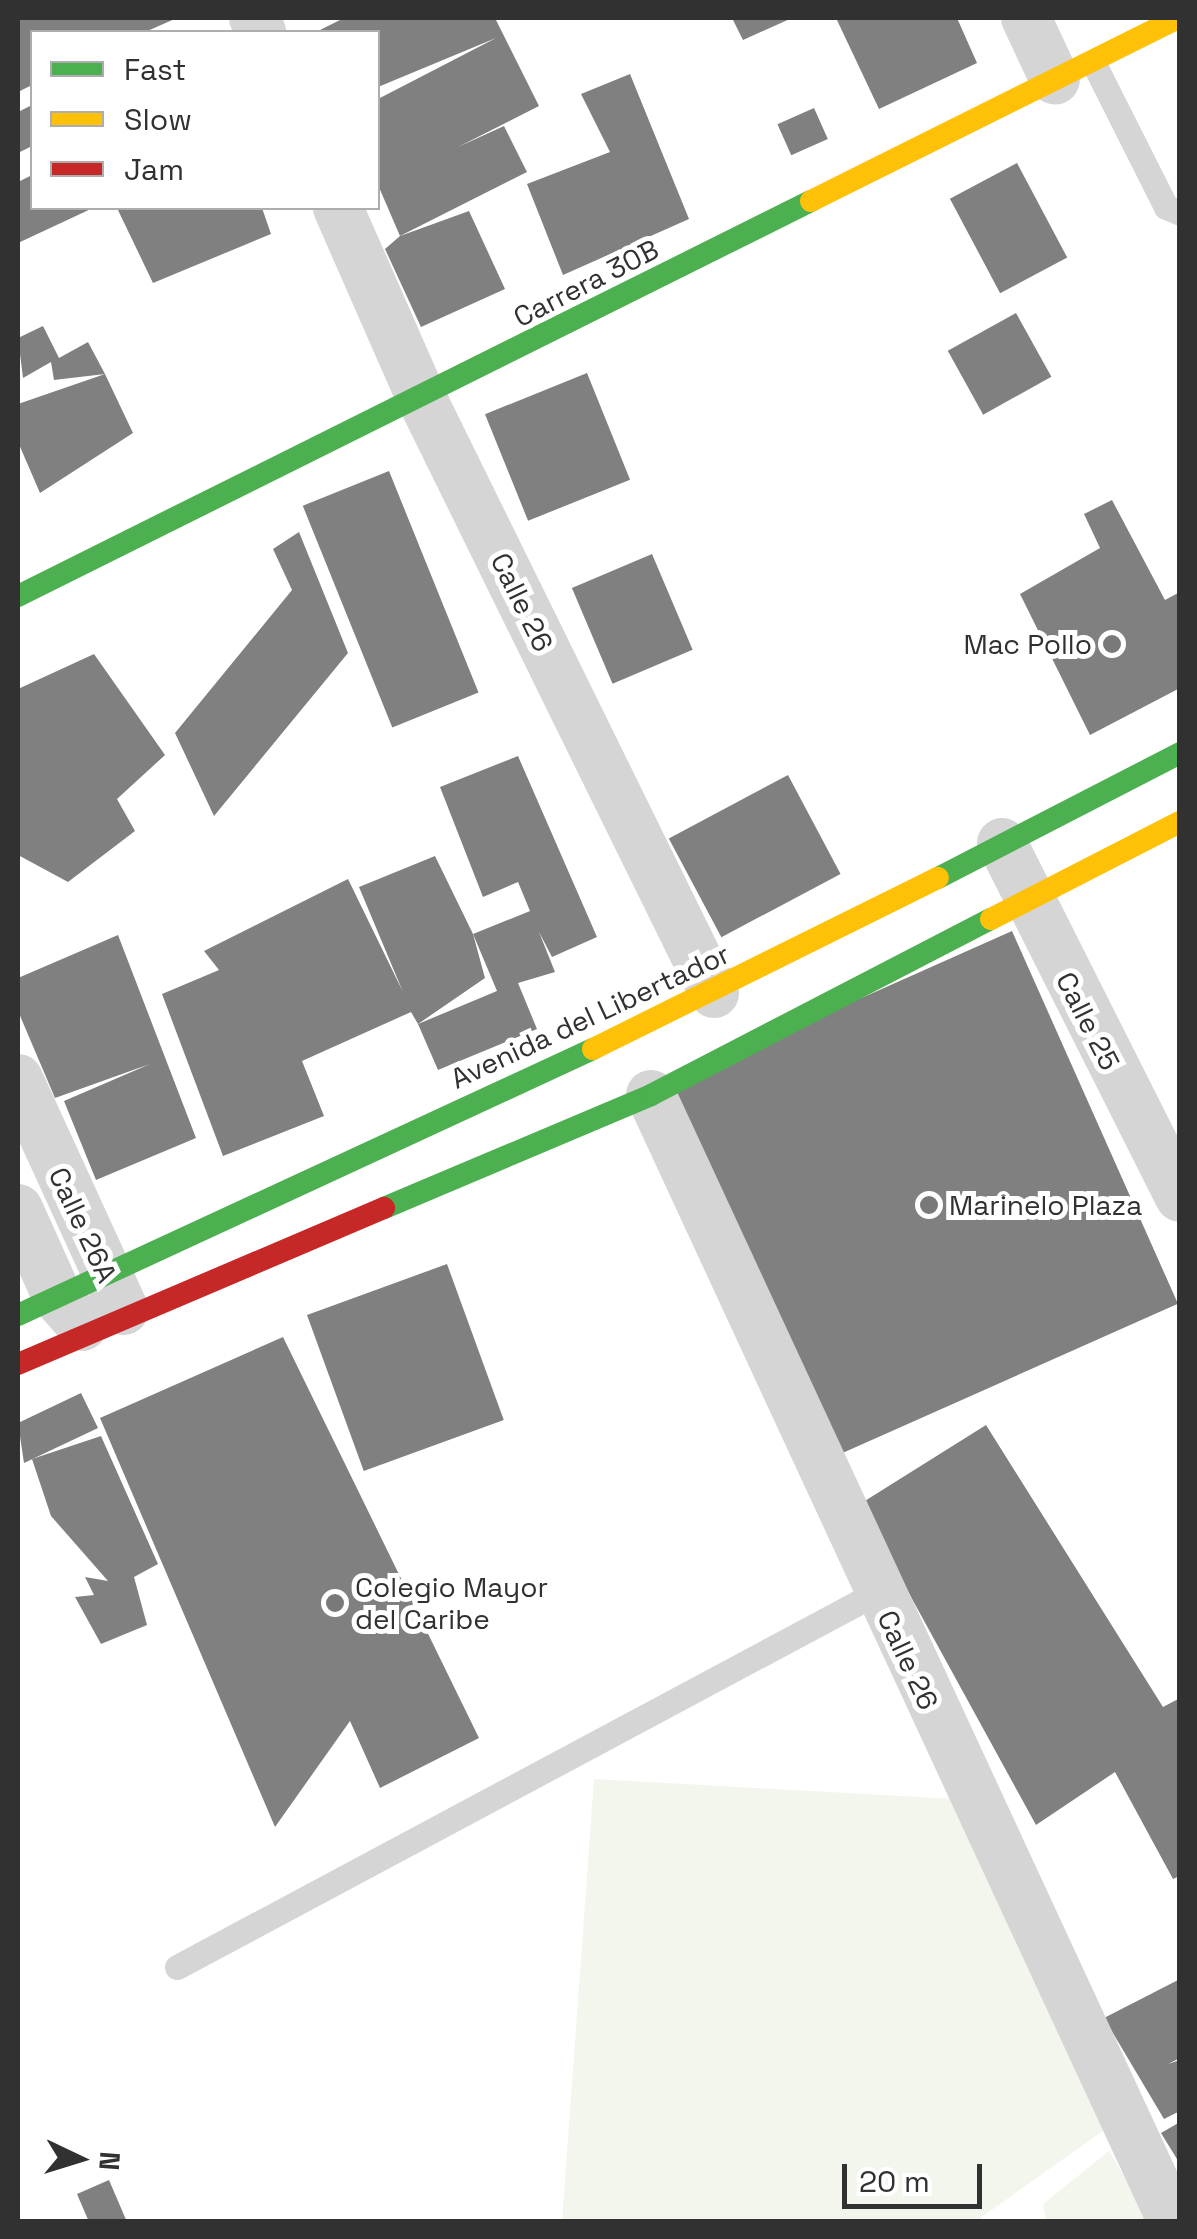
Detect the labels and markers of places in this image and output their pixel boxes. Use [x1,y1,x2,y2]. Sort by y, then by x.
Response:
place label: Mac Pollo [963,627,1092,661]
marker: Mac Pollo [1101,633,1123,655]
place label: Marinelo Plaza [949,1188,1142,1222]
marker: Marinelo Plaza [918,1194,940,1216]
place label: Colegio Mayor del Caribe [355,1570,548,1636]
marker: Colegio Mayor del Caribe [324,1592,346,1614]

